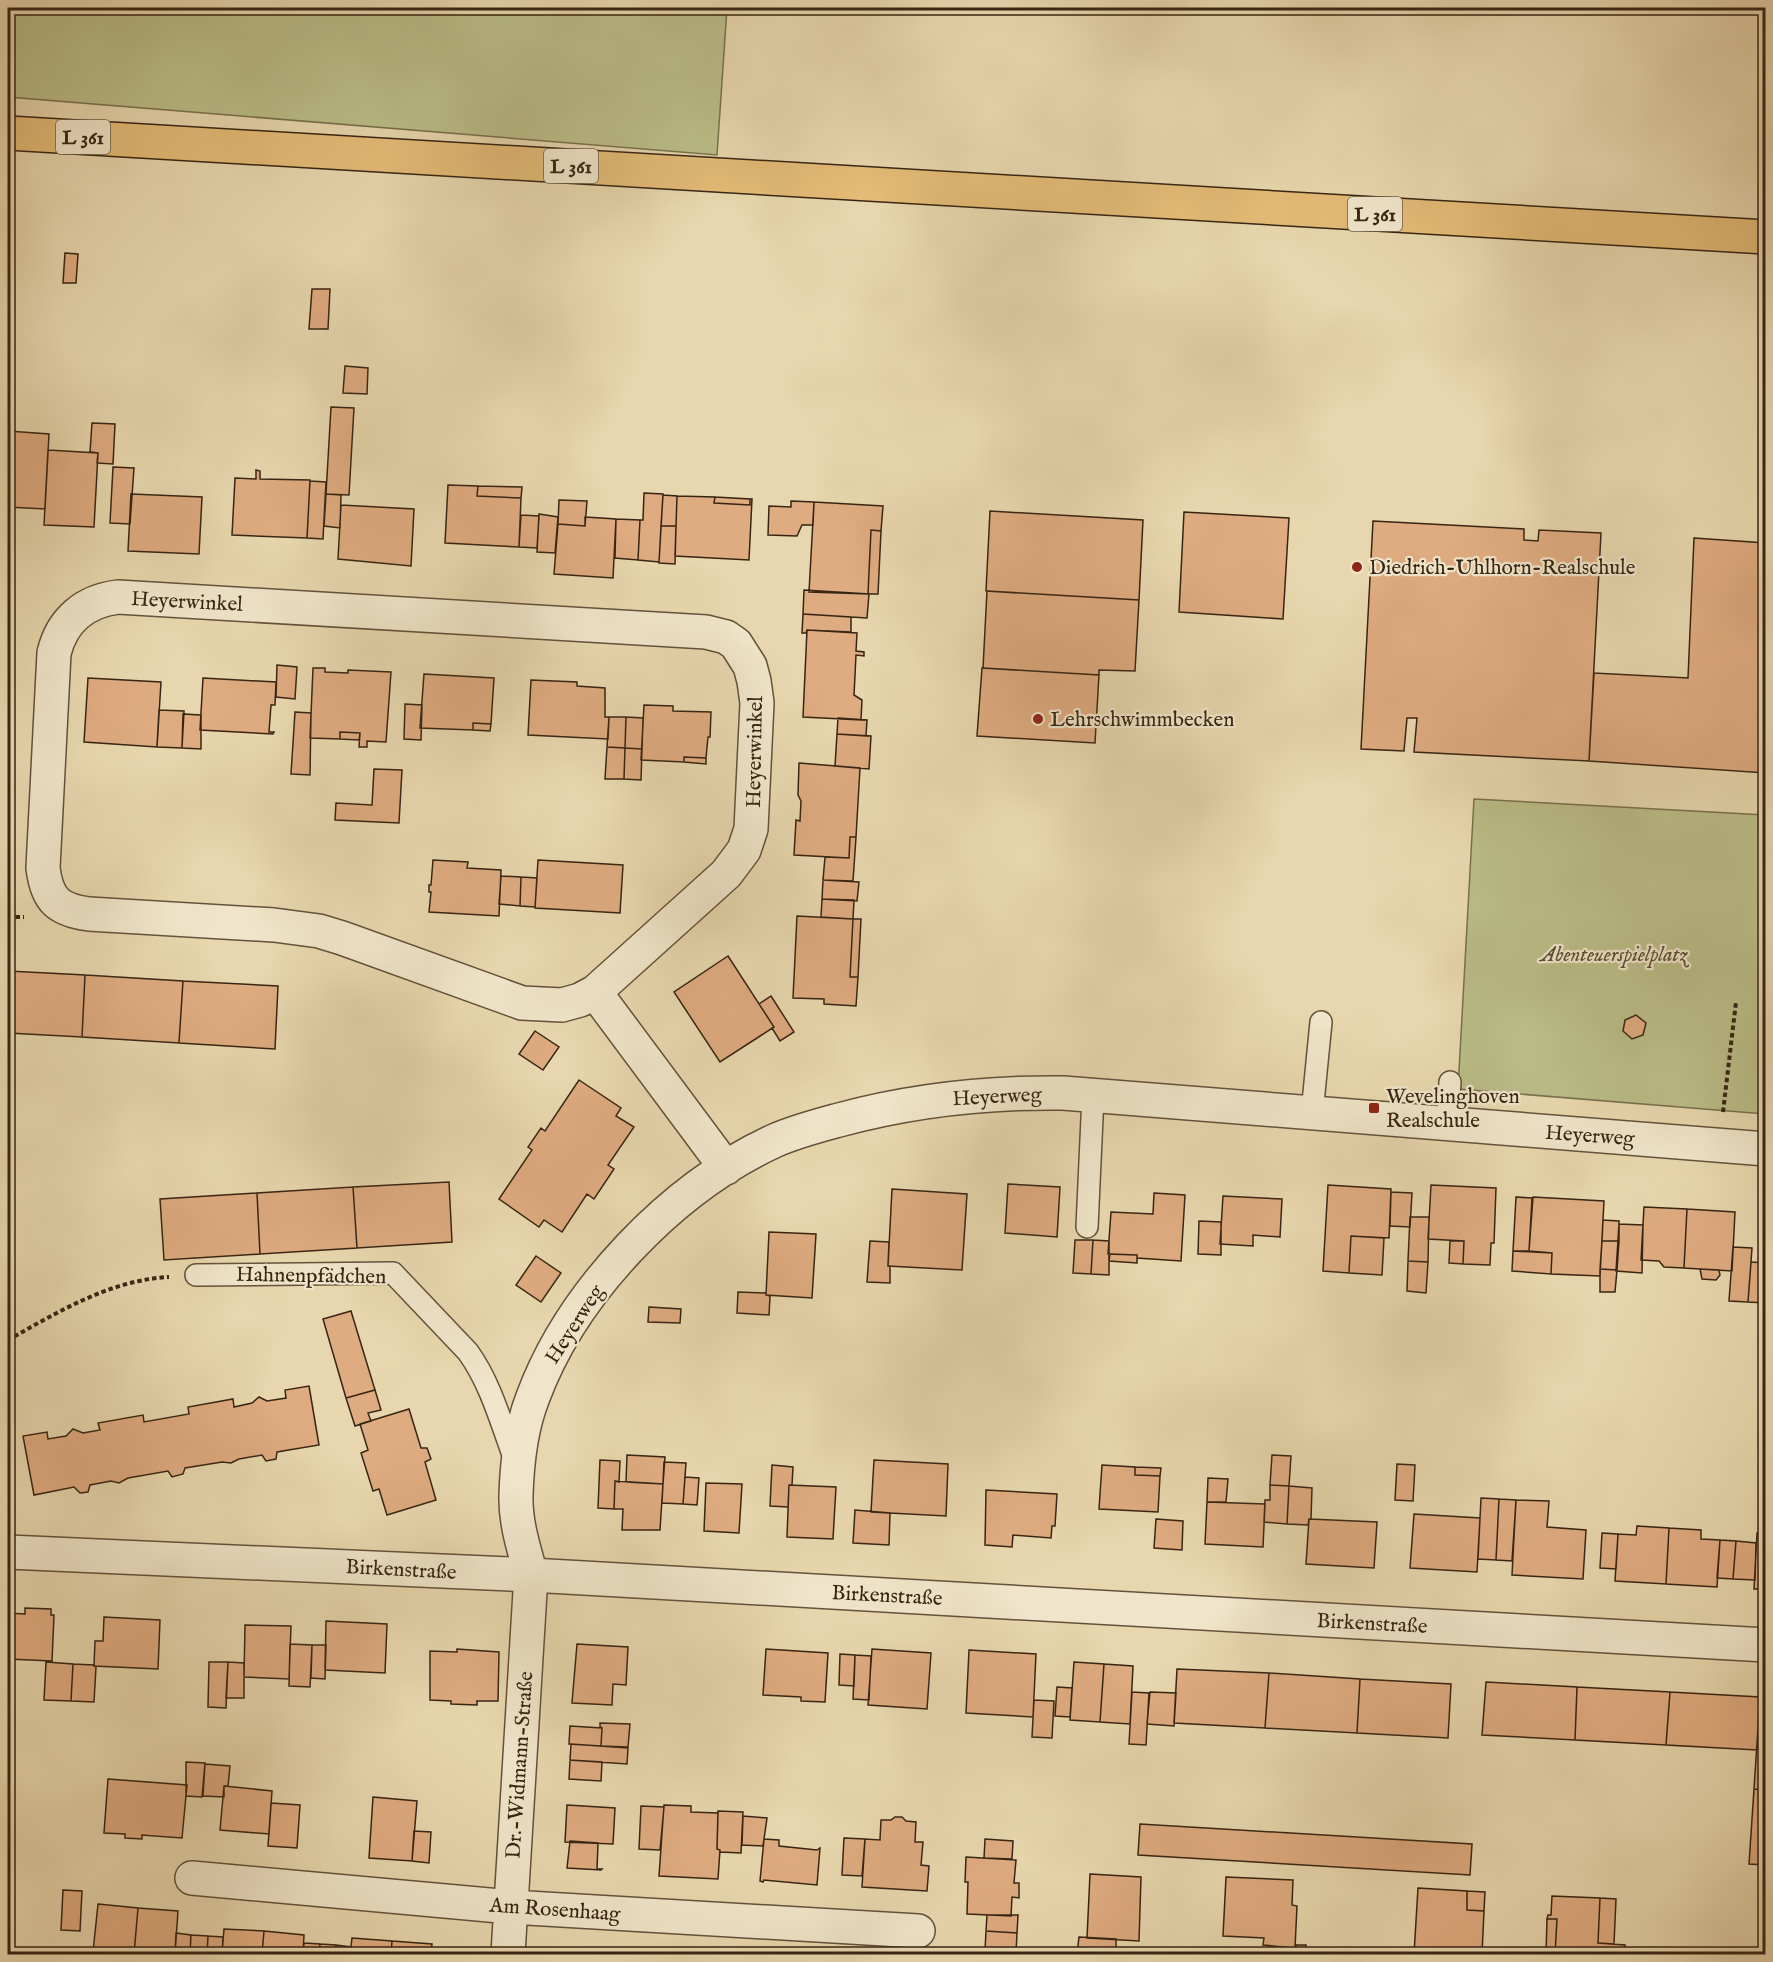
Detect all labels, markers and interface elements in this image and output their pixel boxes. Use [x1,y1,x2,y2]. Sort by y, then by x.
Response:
road number: L 361 [56,120,110,154]
road number: L 361 [544,149,598,183]
road number: L 361 [1348,197,1402,231]
place label: Diedrich-Uhlhorn-Realschule [1369,555,1636,582]
marker: Diedrich-Uhlhorn-Realschule [1350,560,1364,574]
street label: Heyerwinkel [130,586,244,619]
street label: Heyerwinkel [741,696,770,808]
place label: Lehrschwimmbecken [1050,707,1234,734]
marker: Lehrschwimmbecken [1031,712,1045,726]
park label: Abenteuerspielplatz [1539,942,1689,969]
street label: Heyerweg [952,1082,1043,1113]
place label: Wevelinghoven Realschule [1386,1084,1520,1135]
marker: Wevelinghoven Realschule [1367,1101,1381,1115]
street label: Heyerweg [1544,1120,1636,1153]
street label: Hahnenpfädchen [236,1262,386,1291]
street label: Heyerweg [540,1279,611,1370]
street label: Birkenstraße [345,1554,457,1587]
street label: Birkenstraße [831,1580,943,1613]
street label: Birkenstraße [1316,1608,1428,1641]
street label: Dr.-Widmann-Straße [500,1670,541,1860]
street label: Am Rosenhaag [488,1892,622,1929]

